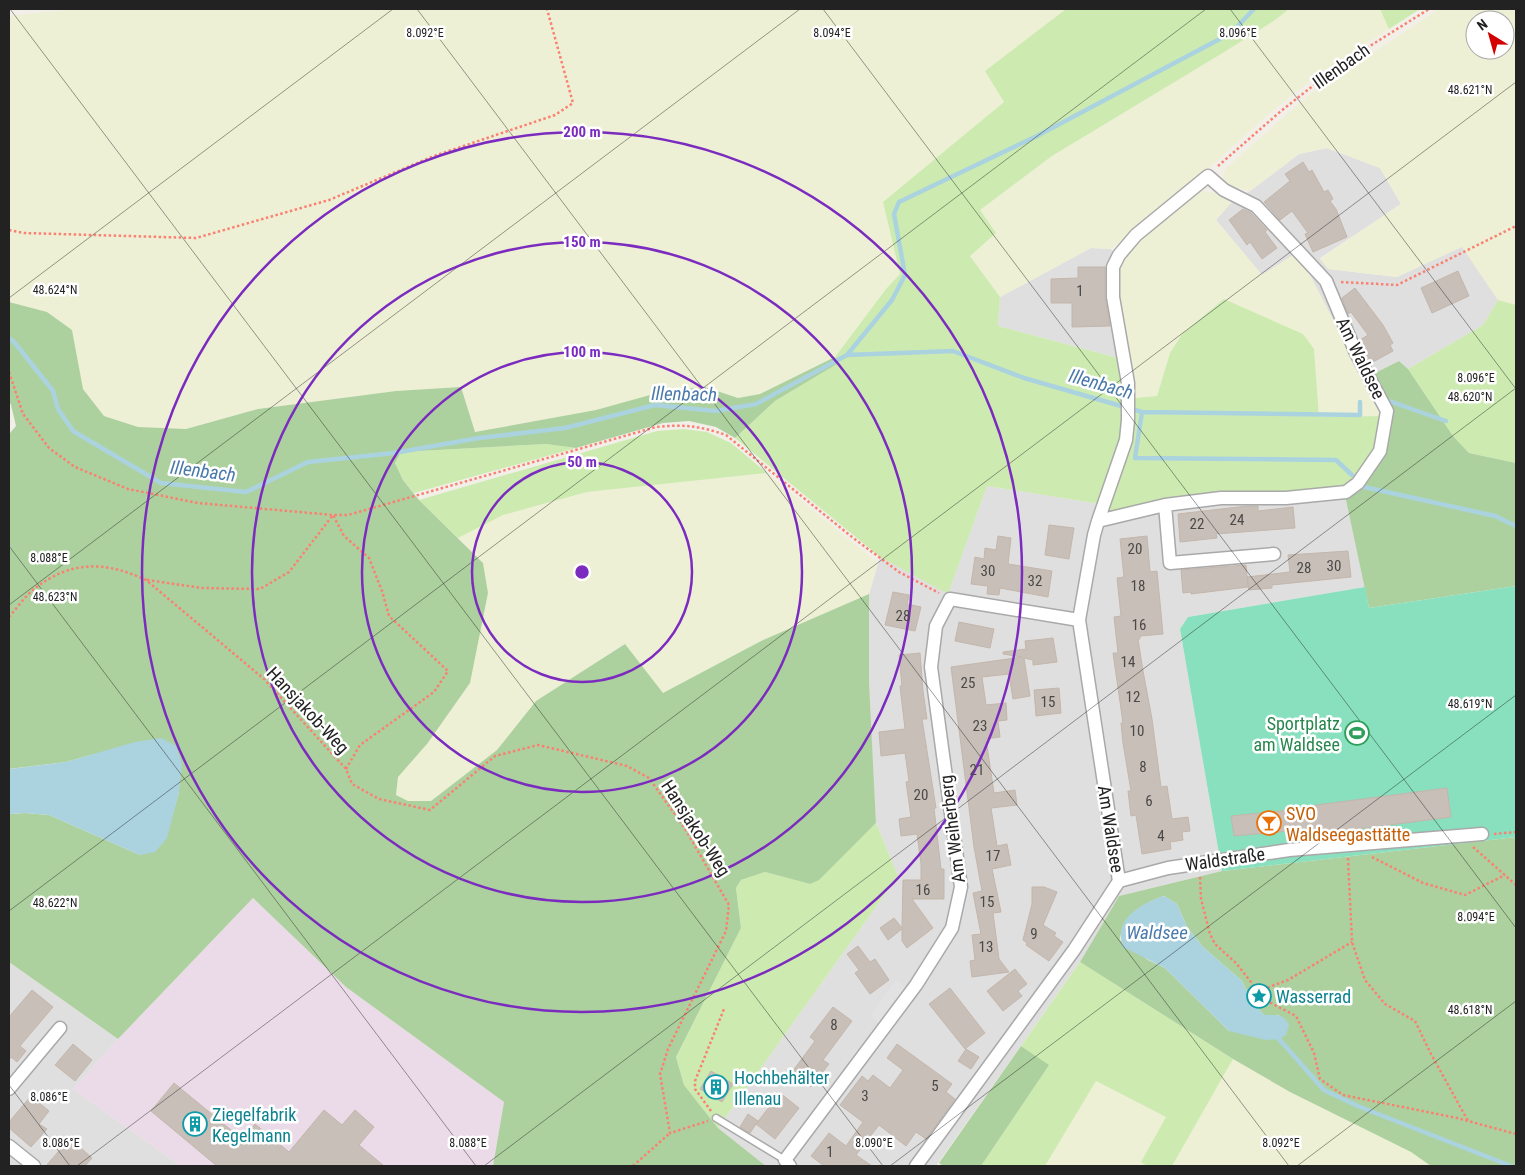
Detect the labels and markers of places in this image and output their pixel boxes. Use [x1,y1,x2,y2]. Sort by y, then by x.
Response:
centre of rings [573,563,591,581]
place label: Sportplatz am Waldsee [1254,713,1340,755]
sports icon: Sportplatz am Waldsee [1344,720,1370,746]
place label: SVO Waldseegasttätte [1286,803,1410,845]
bar icon: SVO Waldseegasttätte [1256,810,1282,836]
place icon: Wasserrad [1246,983,1272,1009]
place label: Wasserrad [1276,986,1351,1007]
place label: Hochbehälter Illenau [734,1067,830,1109]
building icon: Hochbehälter Illenau [703,1074,729,1100]
place label: Ziegelfabrik Kegelmann [212,1104,296,1146]
building icon: Ziegelfabrik Kegelmann [182,1111,208,1137]

